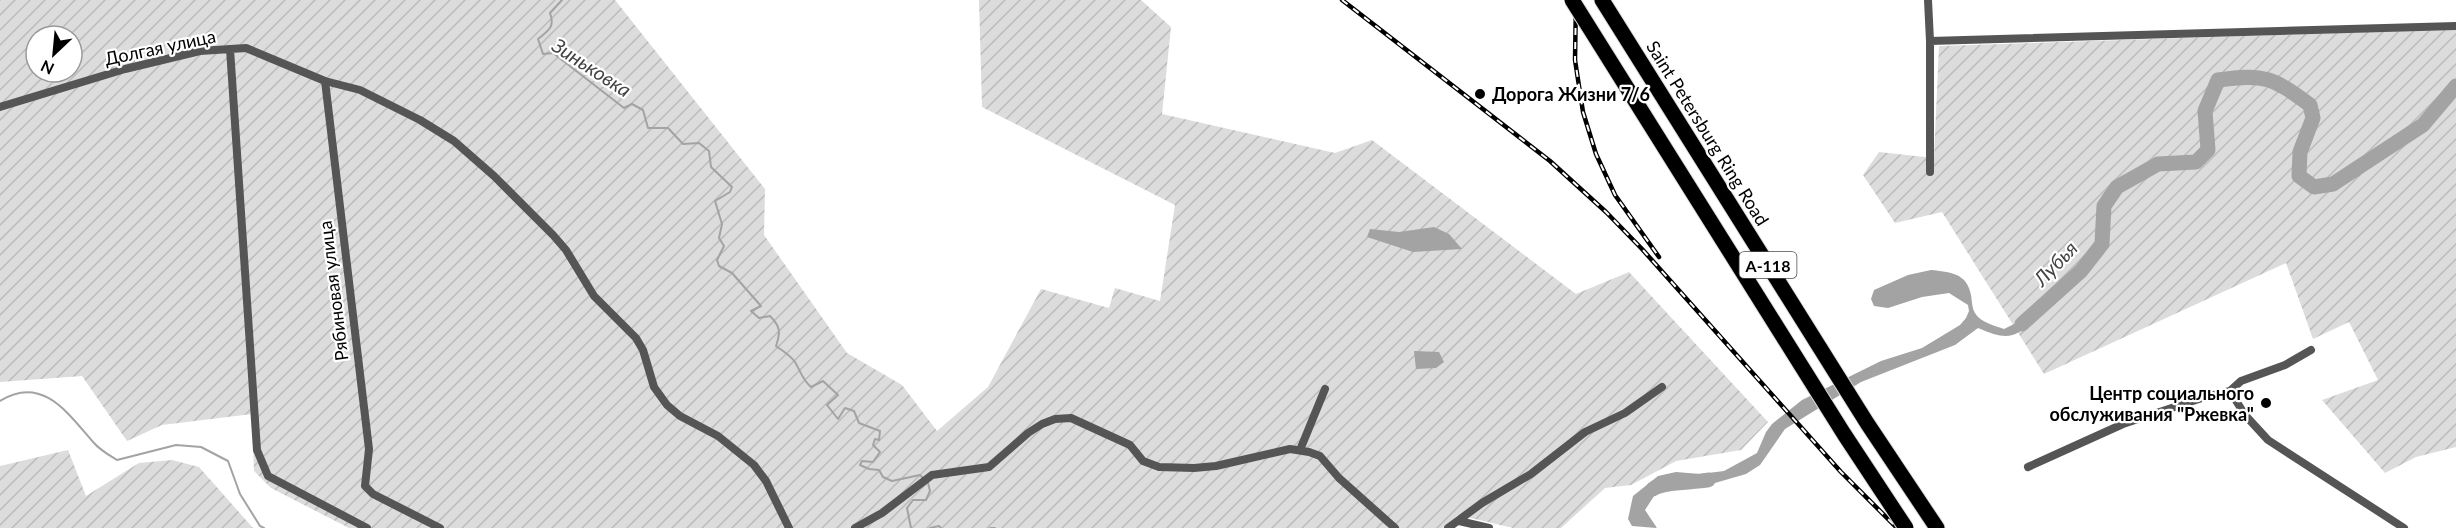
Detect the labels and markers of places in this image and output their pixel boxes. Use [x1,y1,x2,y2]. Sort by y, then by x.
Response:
place label: Дорога Жизни 7/6 [1492,83,1650,105]
marker: Дорога Жизни 7/6 [1473,87,1487,101]
place label: Центр социального обслуживания "Ржевка" [2049,382,2254,425]
marker: Центр социального обслуживания "Ржевка" [2259,396,2273,410]

